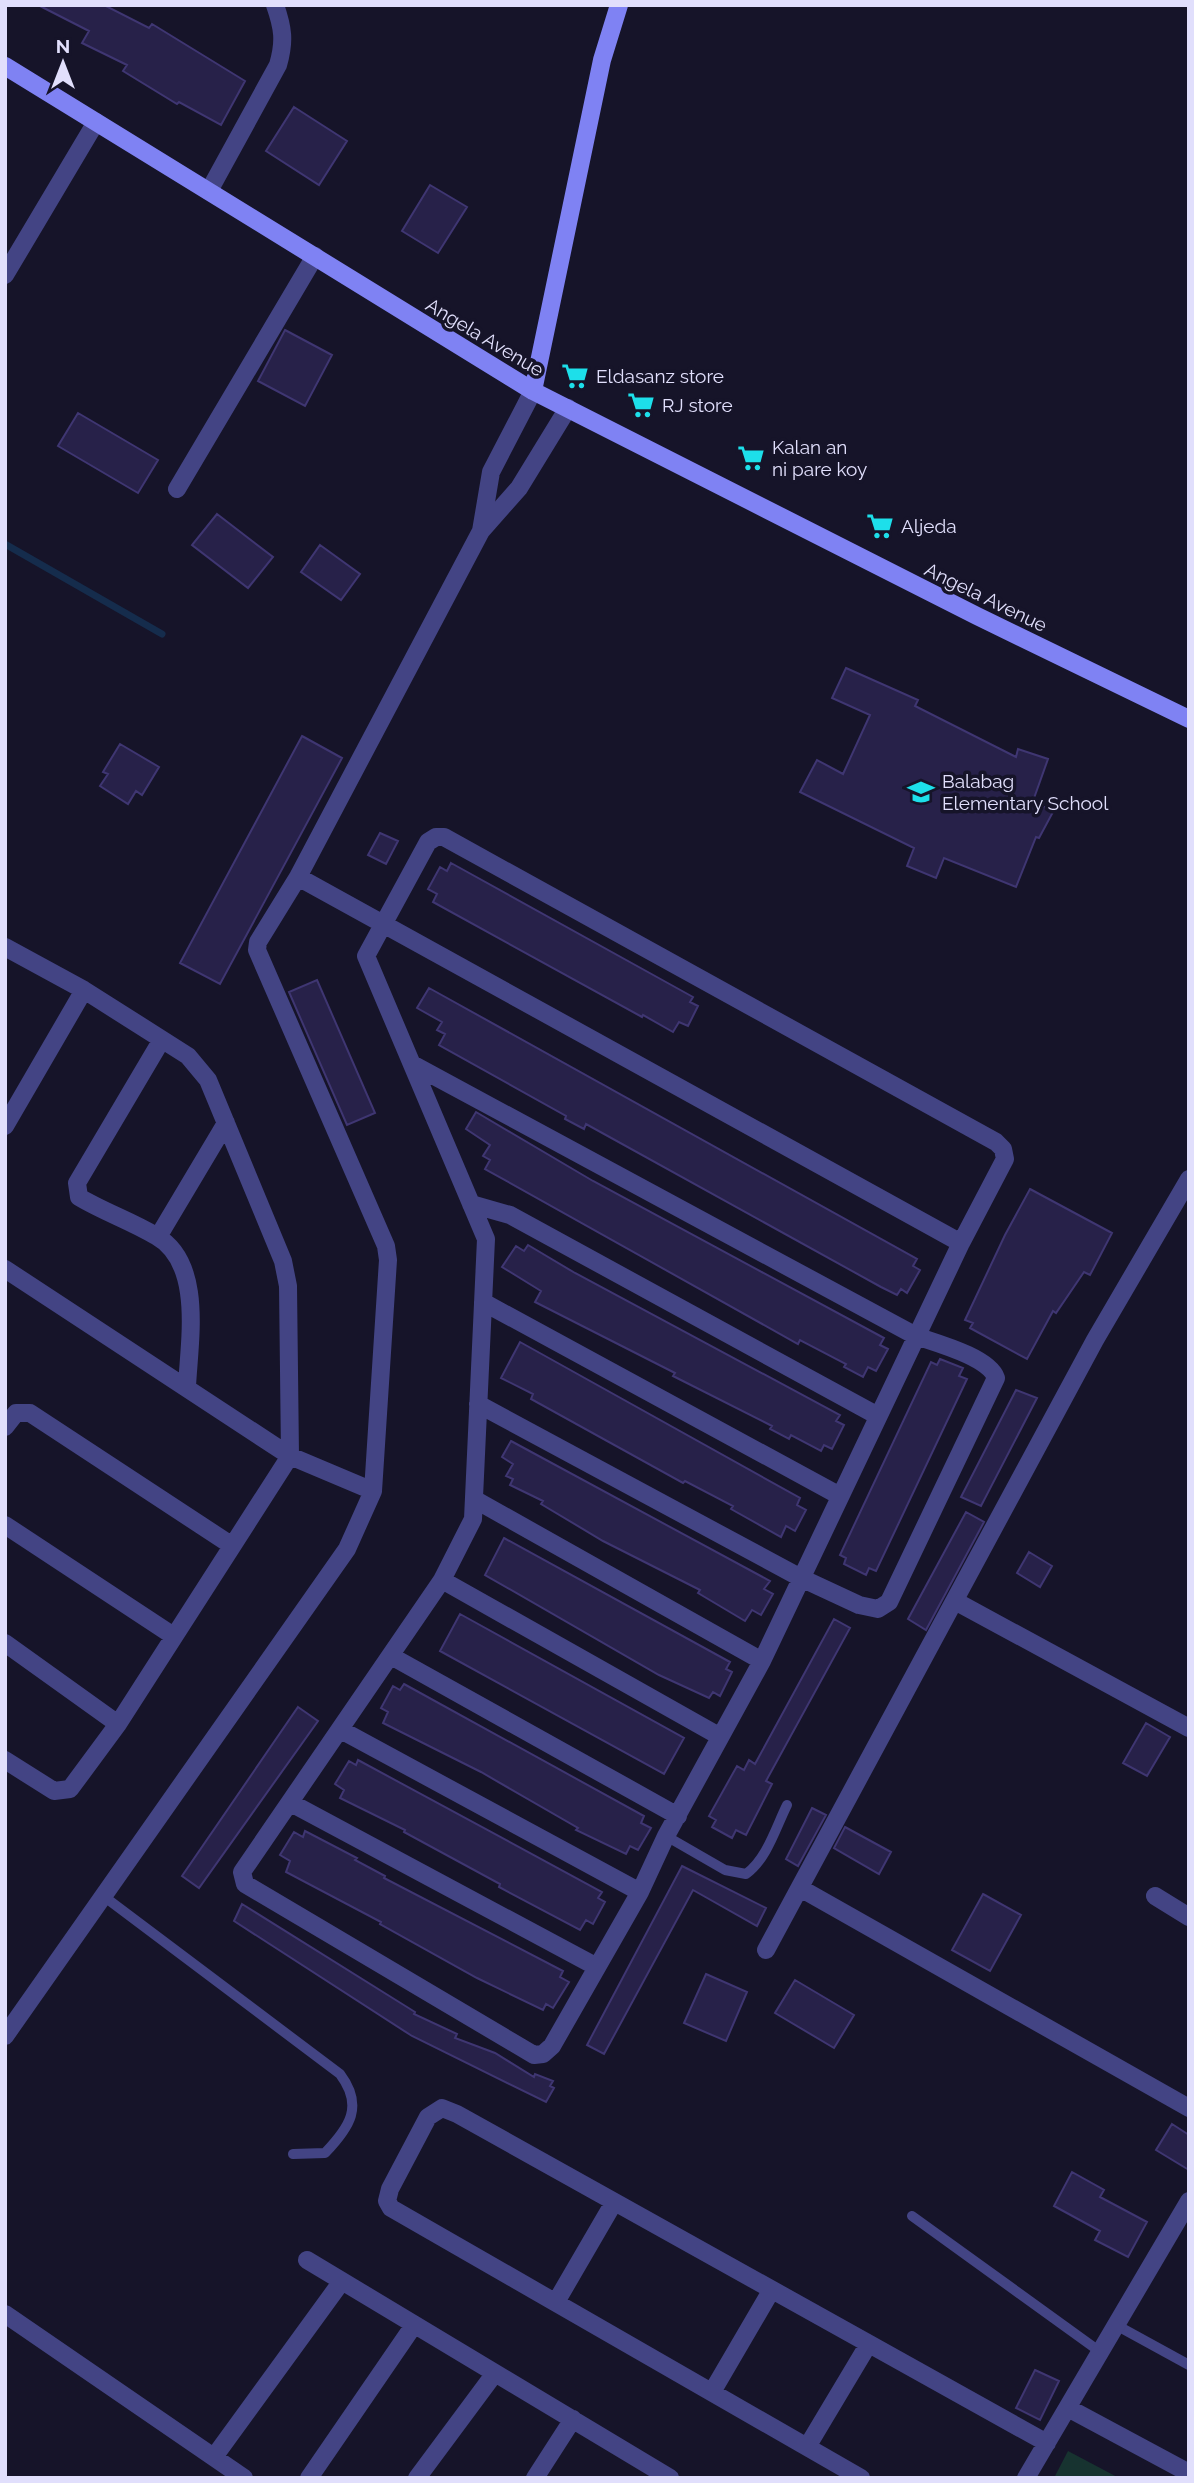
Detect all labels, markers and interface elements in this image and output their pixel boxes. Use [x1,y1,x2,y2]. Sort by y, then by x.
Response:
north arrow [28,28,98,98]
text: N [56,35,70,57]
street label: Angela Avenue [422,293,548,381]
supermarket icon: Eldasanz store [560,361,590,391]
place label: Eldasanz store [596,365,724,387]
supermarket icon: RJ store [626,390,656,420]
place label: RJ store [662,394,733,416]
place label: Kalan an ni pare koy [772,436,867,480]
supermarket icon: Kalan an ni pare koy [736,443,766,473]
supermarket icon: Aljeda [865,511,895,541]
place label: Aljeda [901,515,957,537]
street label: Angela Avenue [921,558,1051,636]
place label: Balabag Elementary School [942,770,1109,814]
school or university icon: Balabag Elementary School [906,777,936,807]

